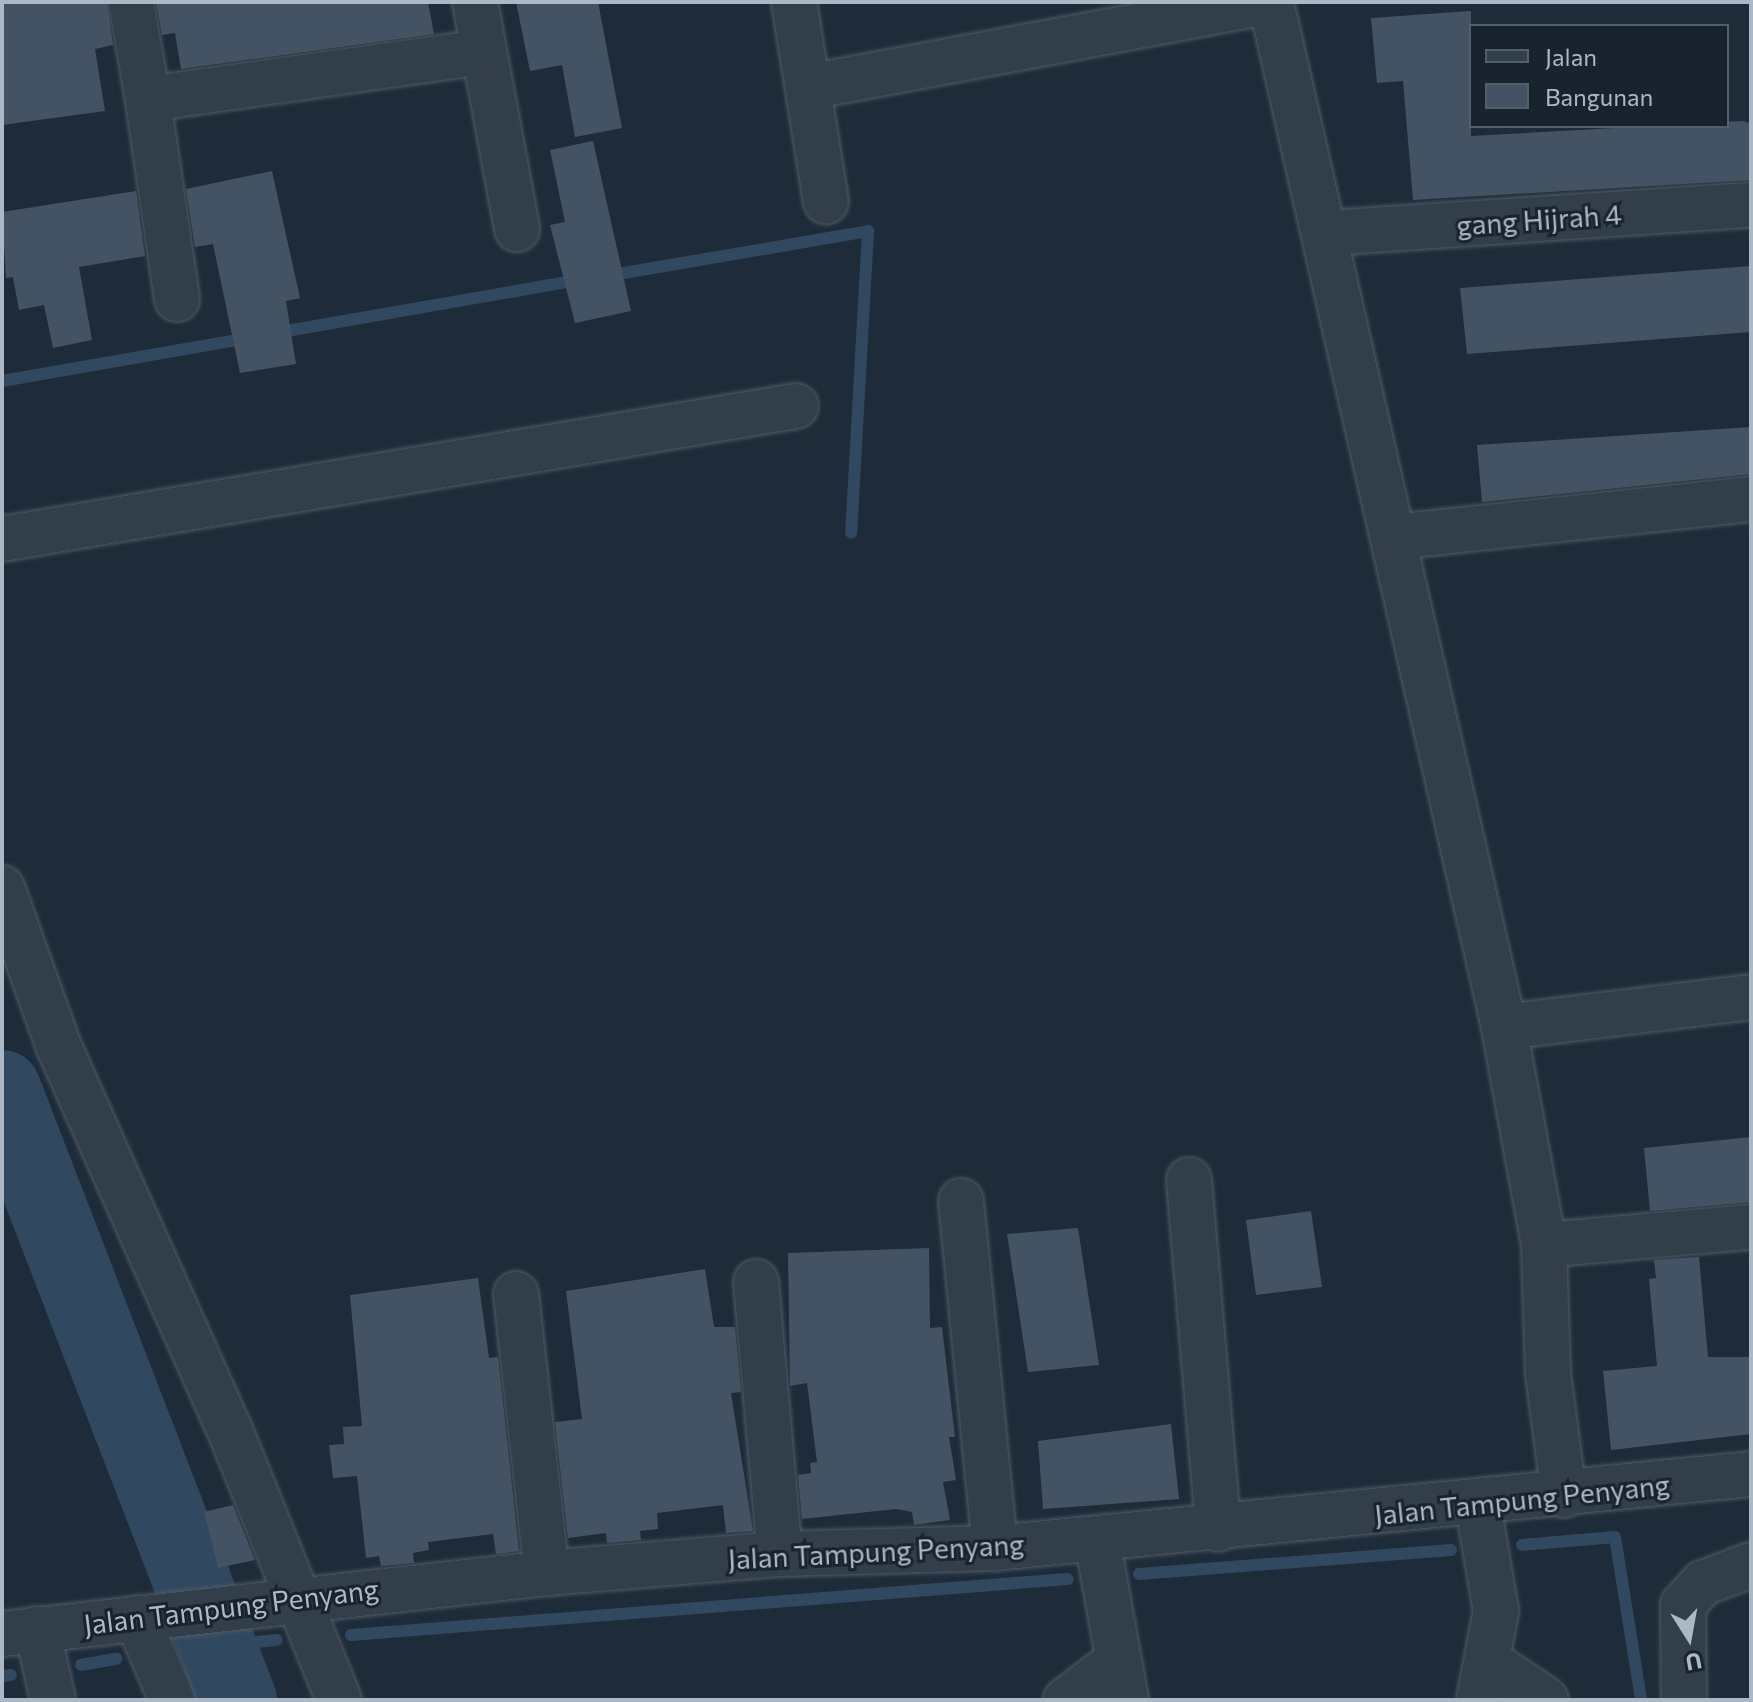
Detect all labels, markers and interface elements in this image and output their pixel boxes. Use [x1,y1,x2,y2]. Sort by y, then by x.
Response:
legend [1469,24,1729,128]
text: Jalan [1545,42,1597,71]
text: Bangunan [1545,82,1653,111]
street label: gang Hijrah 4 [1455,196,1623,242]
street label: Jalan Tampung Penyang [1373,1467,1671,1531]
street label: Jalan Tampung Penyang [727,1526,1025,1576]
street label: Jalan Tampung Penyang [82,1571,380,1641]
north arrow [1649,1598,1729,1678]
text: U [1683,1647,1704,1677]

